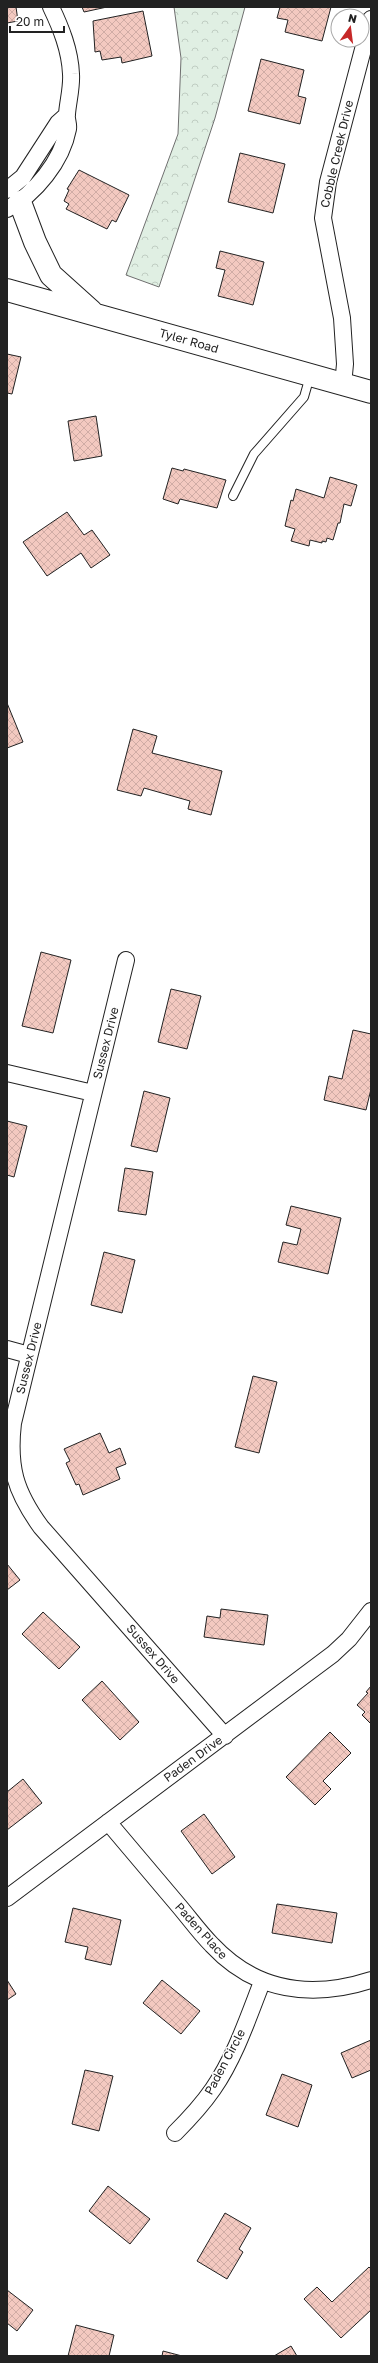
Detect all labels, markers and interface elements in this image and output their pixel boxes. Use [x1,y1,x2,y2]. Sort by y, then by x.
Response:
scale bar [10,8,64,34]
north arrow [330,8,370,48]
text: N [347,10,358,25]
text: 20 m [16,14,44,29]
street label: Cobble Creek Drive [317,99,356,209]
street label: Tyler Road [158,325,221,356]
street label: Sussex Drive [89,1005,122,1080]
street label: Sussex Drive [12,1320,45,1395]
street label: Sussex Drive [124,1621,183,1686]
street label: Paden Drive [160,1732,225,1785]
street label: Paden Place [172,1899,231,1962]
street label: Paden Circle [201,2026,248,2097]

